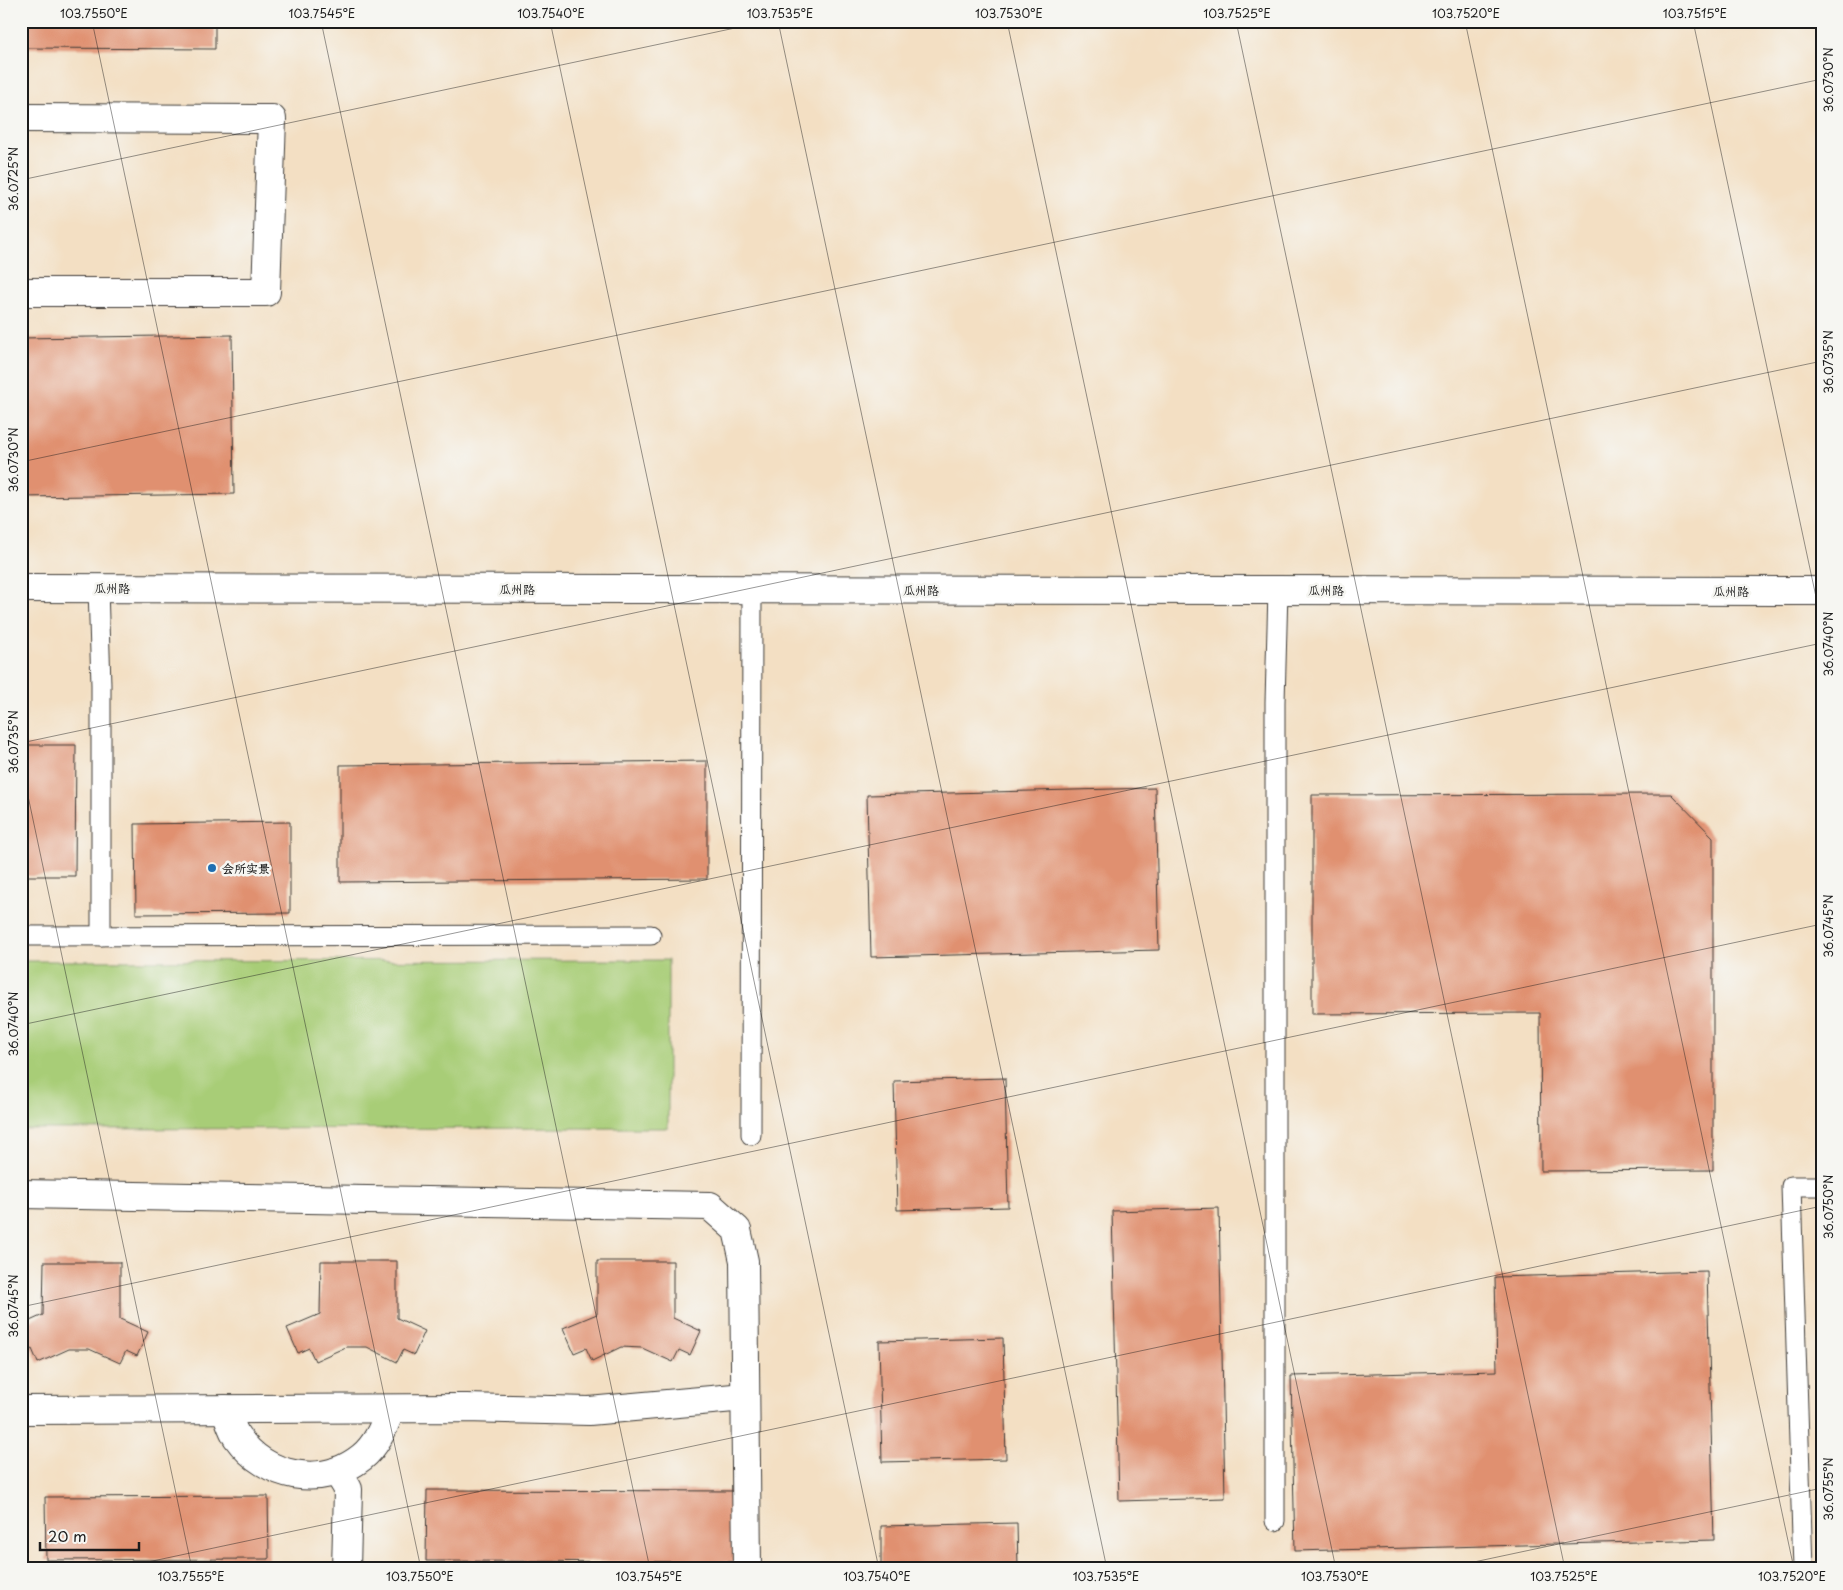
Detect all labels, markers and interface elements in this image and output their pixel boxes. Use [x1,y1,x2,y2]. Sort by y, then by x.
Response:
text: 103.7550°E [60,4,128,22]
text: 103.7545°E [289,4,355,22]
text: 103.7540°E [517,4,585,22]
text: 103.7535°E [747,4,813,22]
text: 103.7530°E [975,4,1043,22]
text: 103.7525°E [1203,4,1271,22]
text: 103.7520°E [1432,4,1500,22]
text: 103.7515°E [1663,4,1727,22]
text: 36.0730°N [1819,47,1837,113]
text: 36.0725°N [4,147,22,211]
text: 36.0735°N [1819,330,1837,394]
text: 36.0730°N [4,427,22,493]
street label: 瓜州路 [94,579,130,597]
street label: 瓜州路 [499,580,535,598]
street label: 瓜州路 [903,581,939,599]
street label: 瓜州路 [1308,581,1344,599]
street label: 瓜州路 [1713,582,1749,600]
text: 36.0740°N [1819,612,1837,676]
text: 36.0735°N [4,710,22,774]
place label: 会所实景 [222,859,270,877]
marker: 会所实景 [206,862,218,874]
text: 36.0745°N [1819,894,1837,958]
text: 36.0740°N [4,992,22,1056]
text: 36.0750°N [1819,1175,1837,1239]
text: 36.0745°N [4,1274,22,1338]
text: 36.0755°N [1819,1457,1837,1521]
scale bar [40,1520,139,1552]
text: 20 m [48,1524,87,1547]
text: 103.7555°E [158,1567,224,1585]
text: 103.7550°E [386,1567,454,1585]
text: 103.7545°E [616,1567,682,1585]
text: 103.7540°E [843,1567,911,1585]
text: 103.7535°E [1073,1567,1139,1585]
text: 103.7530°E [1301,1567,1369,1585]
text: 103.7525°E [1530,1567,1598,1585]
text: 103.7520°E [1758,1567,1826,1585]

